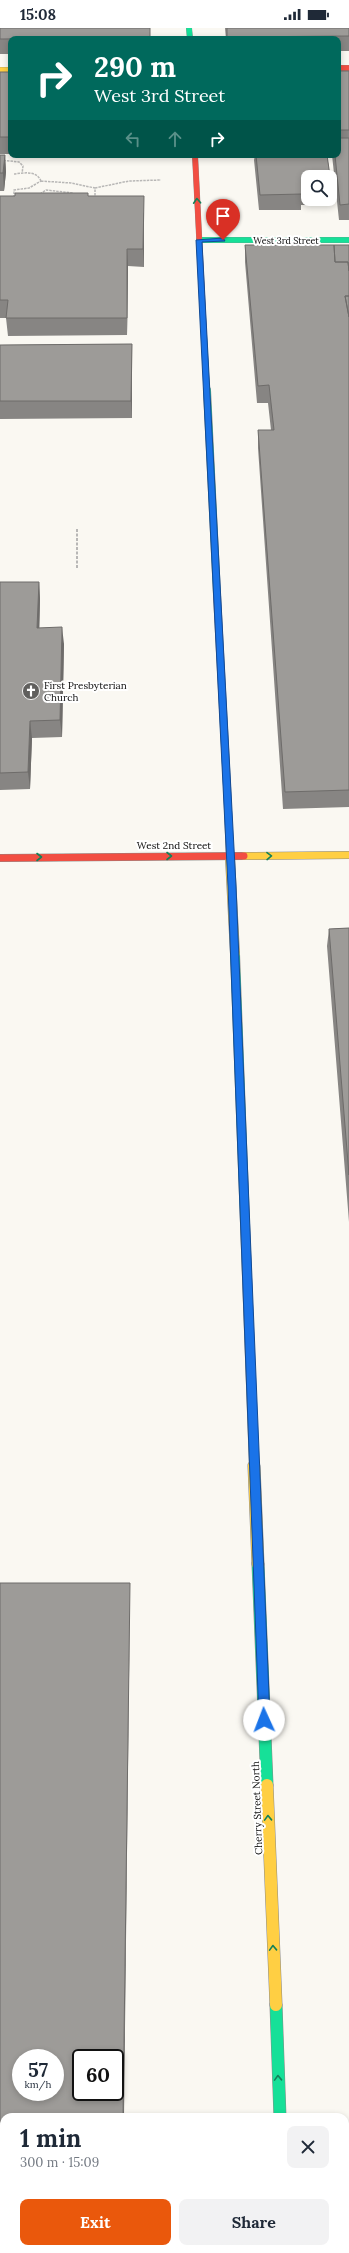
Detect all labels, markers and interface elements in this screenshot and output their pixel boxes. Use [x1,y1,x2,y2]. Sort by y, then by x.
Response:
text: 15:08 [20,5,56,24]
text: 290 m [94,49,176,85]
icon: right [28,52,80,104]
text: West 3rd Street [94,84,225,107]
icon: left [122,128,144,150]
icon: ahead [164,128,186,150]
icon: right [206,128,228,150]
map controls [301,170,337,206]
button: search [301,170,337,206]
one-way arrow [193,198,202,204]
pin [206,199,240,240]
icon: arrive [212,205,234,227]
street label: West 3rd Street [253,235,319,246]
place label: First Presbyterian Church [44,679,127,704]
church icon: First Presbyterian Church [21,681,41,701]
street label: West 2nd Street [137,839,211,852]
one-way arrow [166,852,172,860]
one-way arrow [266,852,272,860]
one-way arrow [36,853,42,861]
position arrow [243,1699,285,1741]
street label: Cherry Street North [249,1761,265,1855]
one-way arrow [264,1815,272,1821]
one-way arrow [269,1945,278,1951]
speed limit sign: 60 [72,2049,124,2101]
text: 57 [28,2057,48,2082]
one-way arrow [274,2075,283,2081]
text: km/h [24,2078,52,2091]
text: 1 min [20,2123,81,2154]
button: close [287,2126,329,2168]
text: 300 m · 15:09 [20,2154,99,2171]
button: Exit [20,2199,171,2245]
button: Share [179,2199,329,2245]

